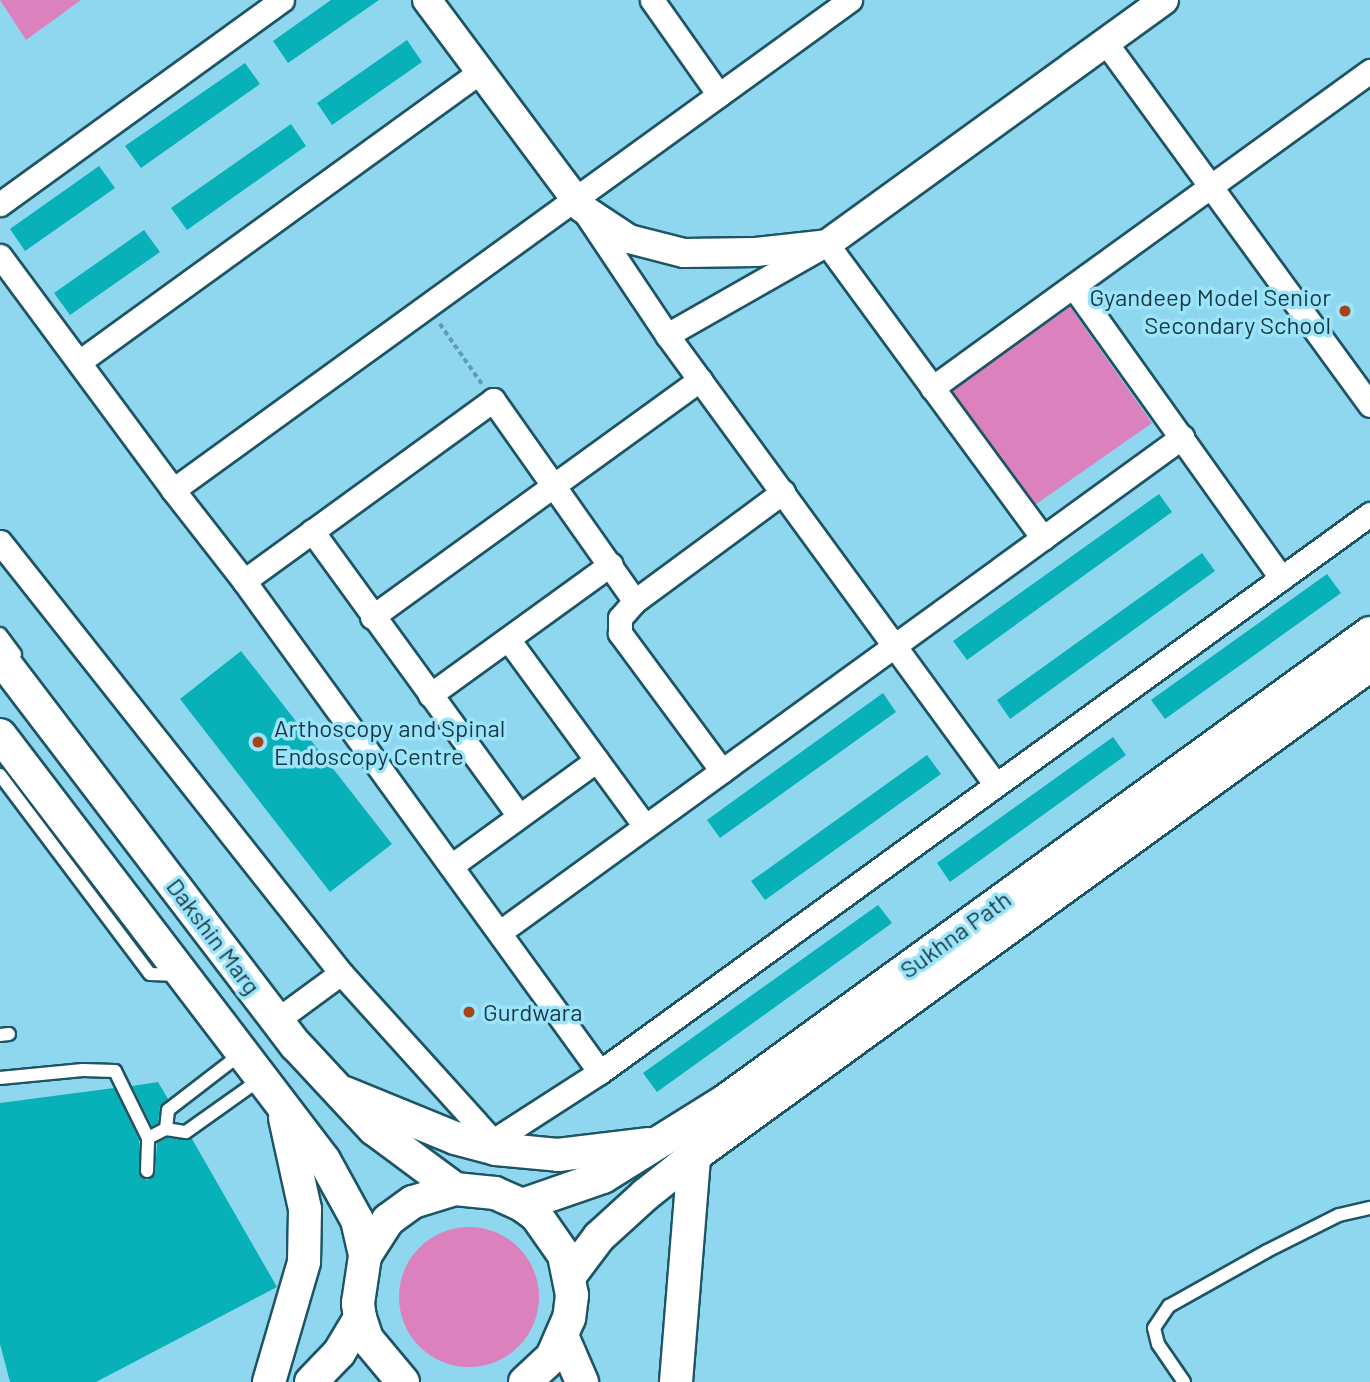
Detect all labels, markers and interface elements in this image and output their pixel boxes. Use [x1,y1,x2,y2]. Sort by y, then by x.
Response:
place label: Gyandeep Model Senior Secondary School [1090,283,1331,339]
marker: Gyandeep Model Senior Secondary School [1337,303,1353,319]
place label: Arthoscopy and Spinal Endoscopy Centre [274,714,505,770]
marker: Arthoscopy and Spinal Endoscopy Centre [248,732,268,752]
street label: Dakshin Marg [161,872,267,1000]
street label: Sukhna Path [894,884,1016,984]
place label: Gurdwara [483,998,583,1026]
marker: Gurdwara [461,1004,477,1020]

